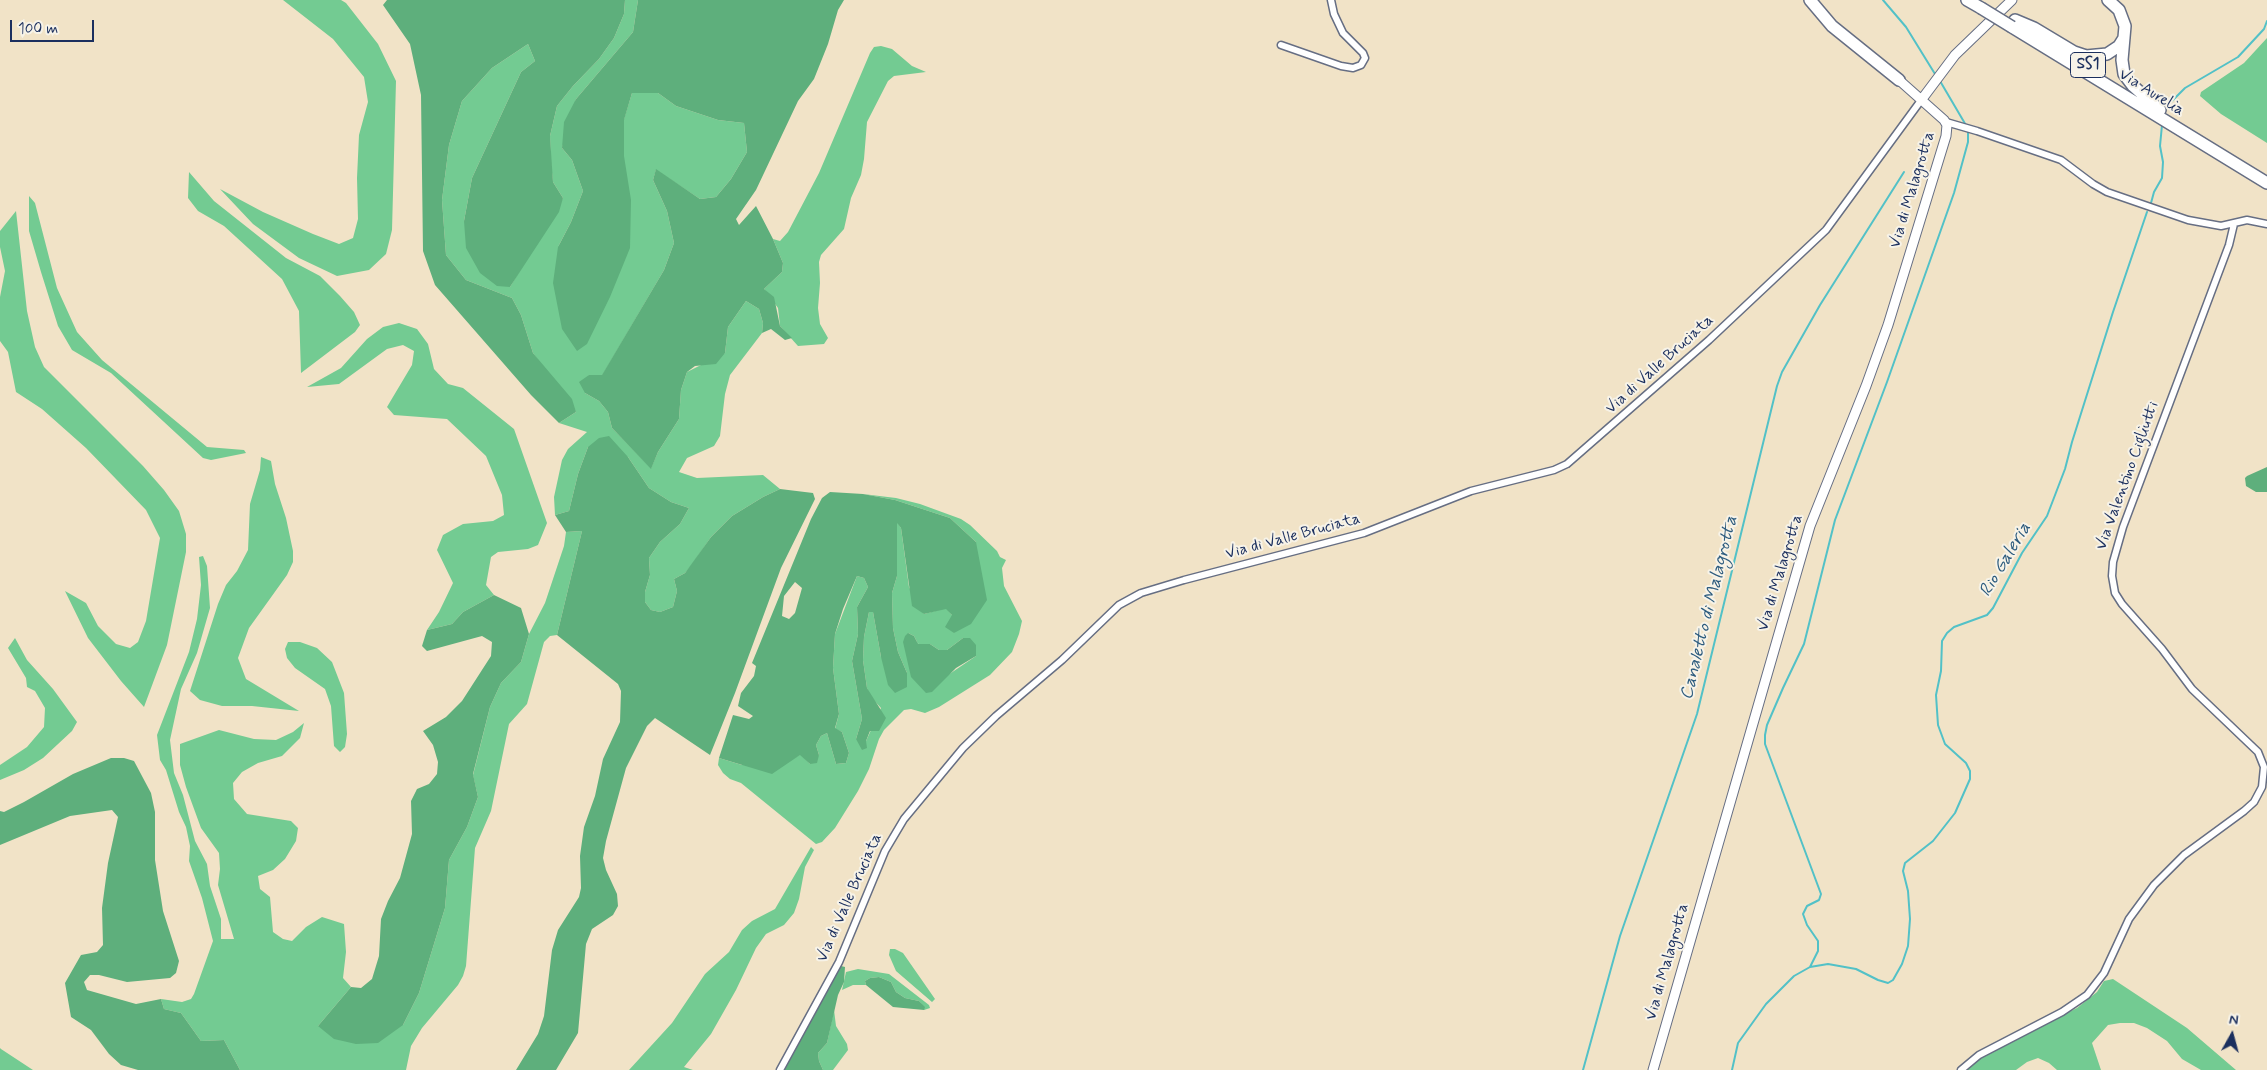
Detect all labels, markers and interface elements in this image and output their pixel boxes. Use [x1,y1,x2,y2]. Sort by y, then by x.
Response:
scale bar [12,10,96,42]
text: 100 m [18,19,58,39]
road number: SS1 [2070,52,2106,78]
street label: Via Aurelia [2115,65,2187,121]
street label: Via di Malagrotta [1886,129,1940,251]
street label: Via di Valle Bruciata [1602,311,1718,419]
street label: Via Valentino Cigliutti [2092,399,2164,553]
street label: Via di Valle Bruciata [1224,510,1362,564]
street label: Via di Malagrotta [1754,512,1808,634]
water label: Canaletto di Malagrotta [1677,514,1743,702]
water label: Rio Galeria [1975,519,2037,601]
street label: Via di Valle Bruciata [813,831,887,965]
street label: Via di Malagrotta [1642,901,1694,1023]
north arrow [2207,1010,2257,1060]
text: N [2228,1011,2240,1030]

